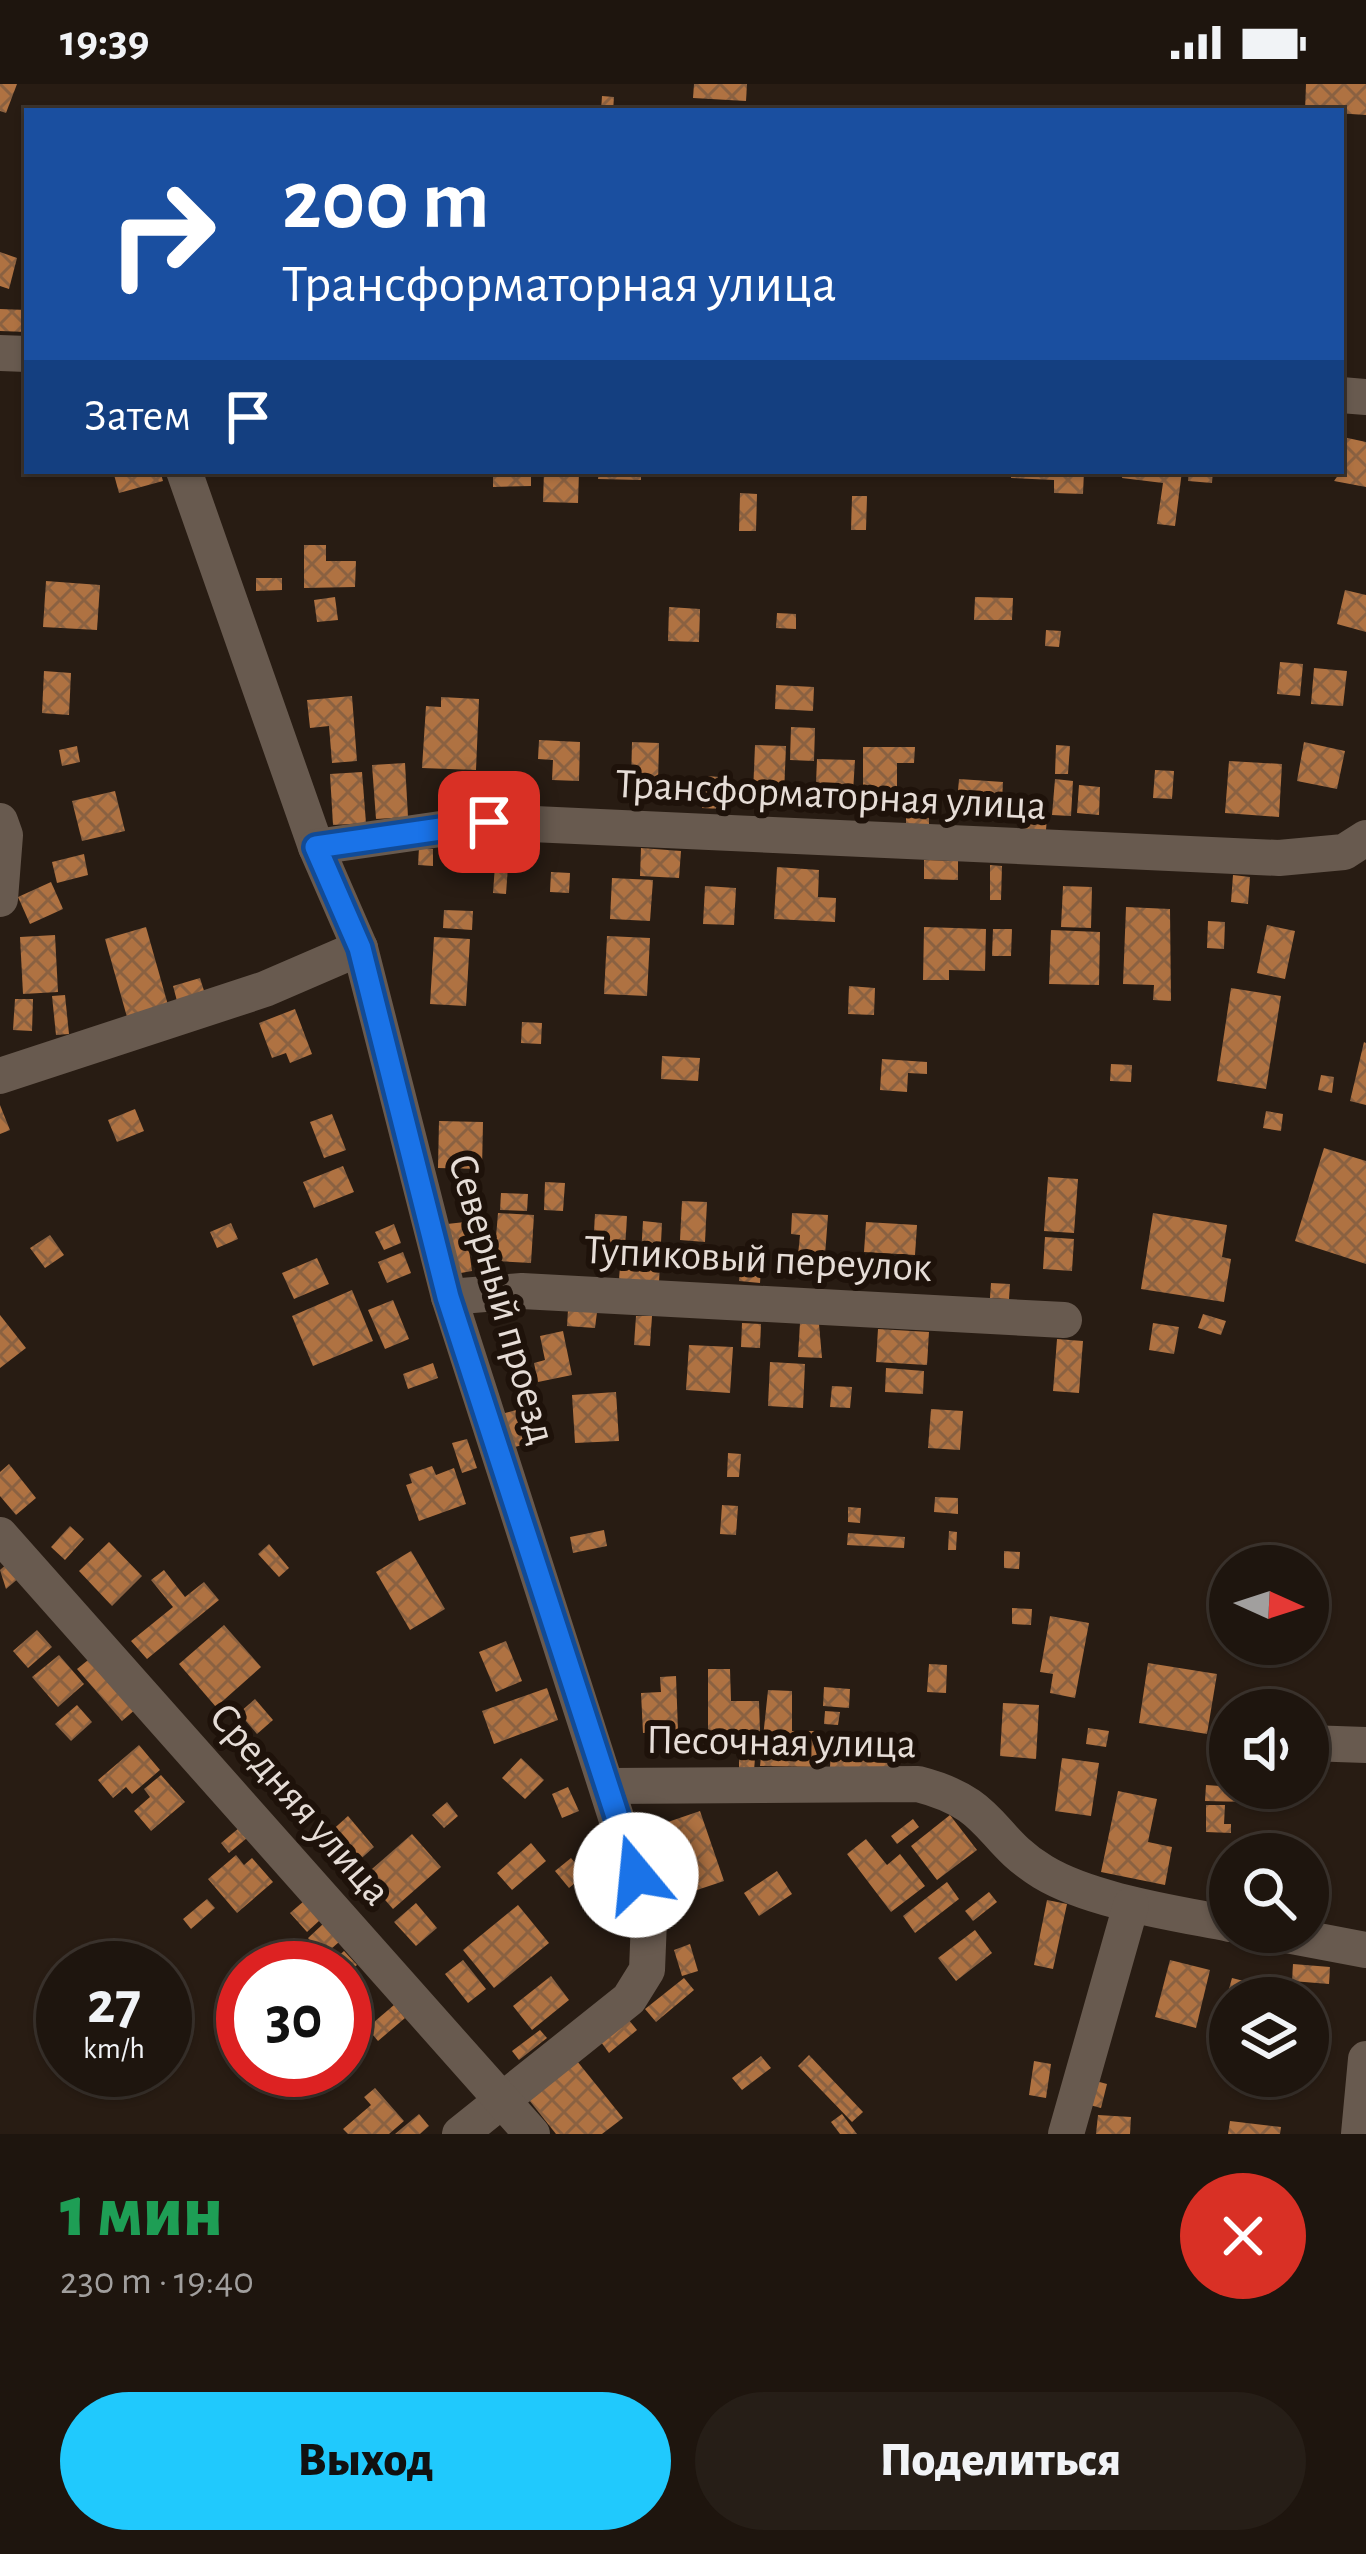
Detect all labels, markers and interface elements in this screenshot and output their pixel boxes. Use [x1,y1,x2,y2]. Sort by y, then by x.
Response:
text: 19:39 [60,19,149,64]
icon: right [84,156,240,312]
text: 200 m [282,160,490,244]
text: Трансформаторная улица [282,258,837,312]
icon: arrive [215,384,281,450]
text: Затем [84,394,191,439]
street label: Трансформаторная улица [615,763,1047,827]
pin [438,771,540,873]
icon: arrive [456,789,522,855]
street label: Северный проезд [441,1149,563,1449]
street label: Тупиковый переулок [583,1229,933,1289]
north arrow [1209,1545,1329,1665]
map controls [1209,1545,1329,2097]
button: sound [1209,1689,1329,1809]
street label: Средняя улица [201,1695,399,1913]
street label: Песочная улица [645,1719,917,1765]
position arrow [573,1812,699,1938]
button: search [1209,1833,1329,1953]
speed limit sign: 30 [216,1941,372,2097]
text: 27 [87,1974,141,2034]
button: layers [1209,1977,1329,2097]
text: km/h [83,2034,145,2064]
button: close [1180,2173,1306,2299]
text: 1 мин [60,2177,223,2249]
text: 230 m · 19:40 [60,2262,254,2301]
button: Выход [60,2392,671,2530]
button: Поделиться [695,2392,1306,2530]

